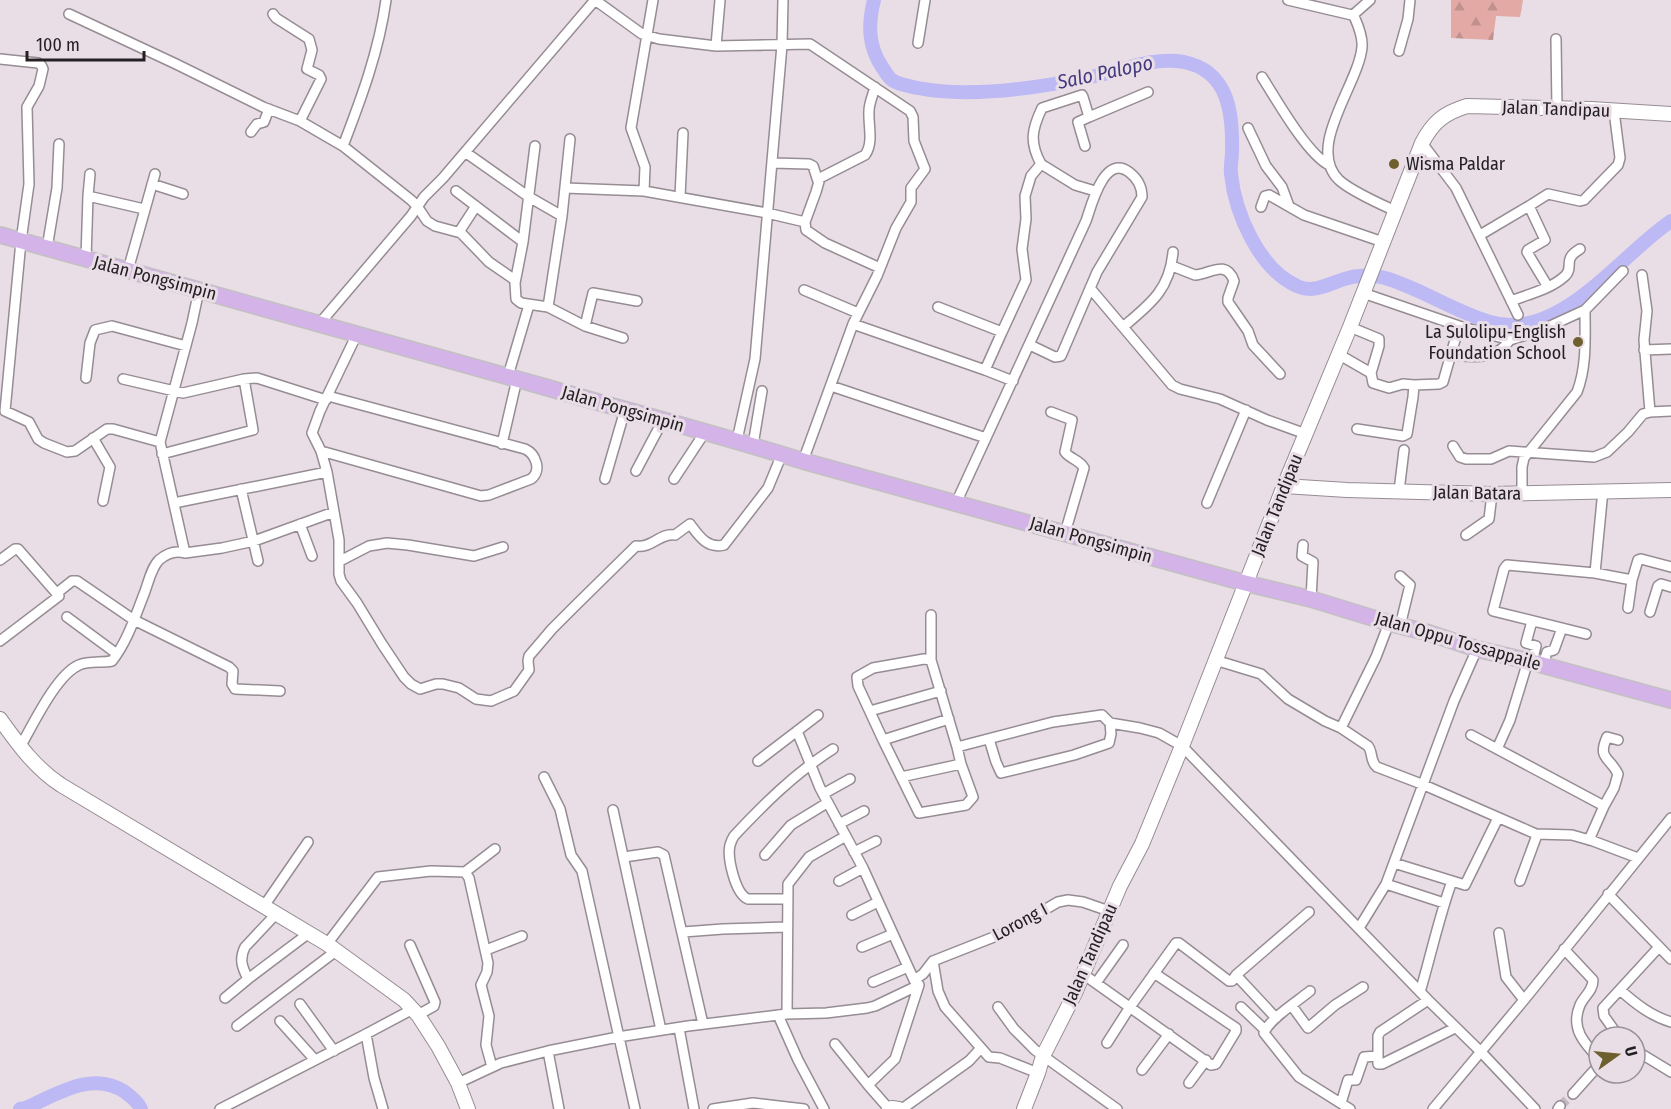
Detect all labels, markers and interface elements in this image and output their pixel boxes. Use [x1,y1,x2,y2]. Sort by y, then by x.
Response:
scale bar [27,24,144,62]
text: 100 m [36,34,80,56]
water label: Salo Palopo [1054,50,1155,94]
street label: Jalan Tandipau [1501,96,1611,122]
place label: Wisma Paldar [1406,153,1506,175]
marker: Wisma Paldar [1387,157,1401,171]
street label: Jalan Pongsimpin [91,251,219,305]
place label: La Sulolipu-English Foundation School [1425,321,1566,364]
marker: La Sulolipu-English Foundation School [1571,335,1585,349]
street label: Jalan Pongsimpin [559,381,687,437]
street label: Jalan Tandipau [1247,451,1307,559]
street label: Jalan Batara [1433,481,1522,505]
street label: Jalan Pongsimpin [1027,512,1155,568]
street label: Jalan Oppu Tossappaile [1373,607,1544,675]
street label: Lorong I [989,898,1051,946]
street label: Jalan Tandipau [1058,900,1122,1008]
north arrow [1587,1025,1647,1085]
text: U [1621,1044,1641,1058]

